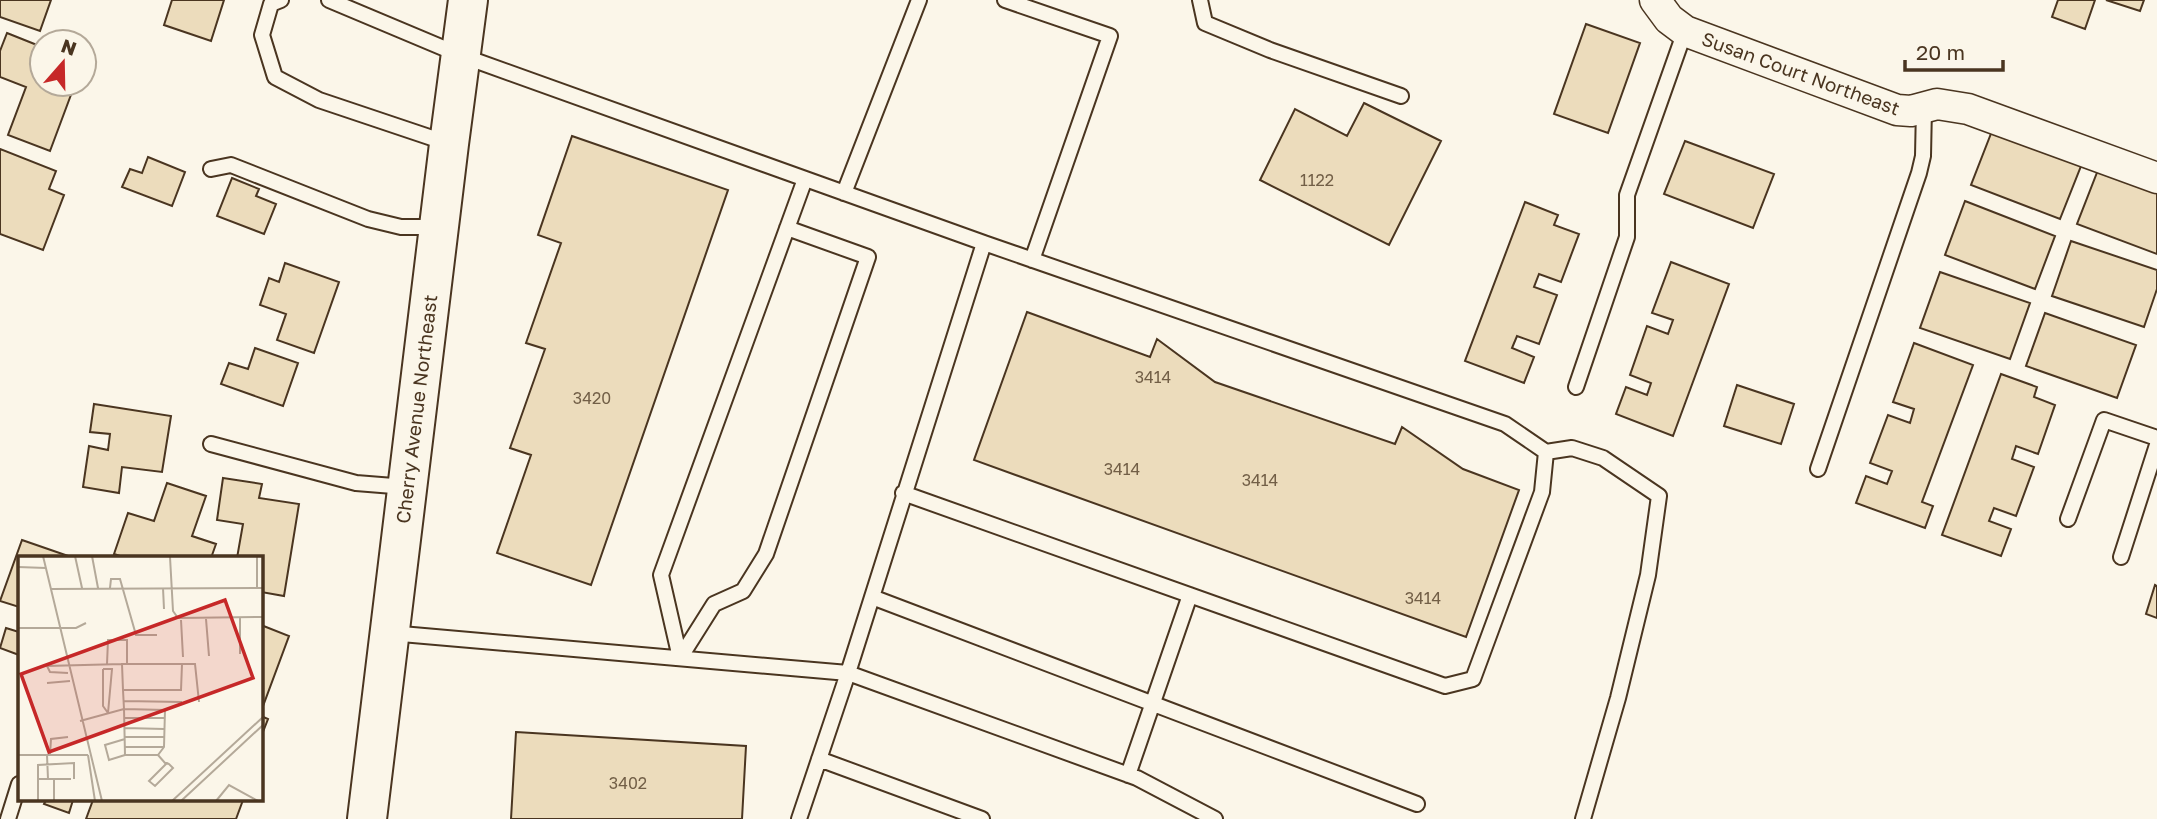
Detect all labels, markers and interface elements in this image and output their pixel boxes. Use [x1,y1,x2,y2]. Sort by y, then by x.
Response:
street label: Susan Court Northeast [1699,26,1903,120]
north arrow [28,28,98,98]
scale bar [1905,28,2003,72]
text: N [58,33,80,60]
text: 20 m [1916,39,1965,65]
house number: 1122 [1300,170,1334,190]
street label: Cherry Avenue Northeast [391,293,441,525]
house number: 3414 [1135,367,1171,387]
house number: 3420 [573,388,611,408]
house number: 3414 [1104,459,1140,479]
house number: 3414 [1242,470,1278,490]
inset map [18,556,262,802]
house number: 3414 [1405,588,1441,608]
house number: 3402 [609,773,647,793]

